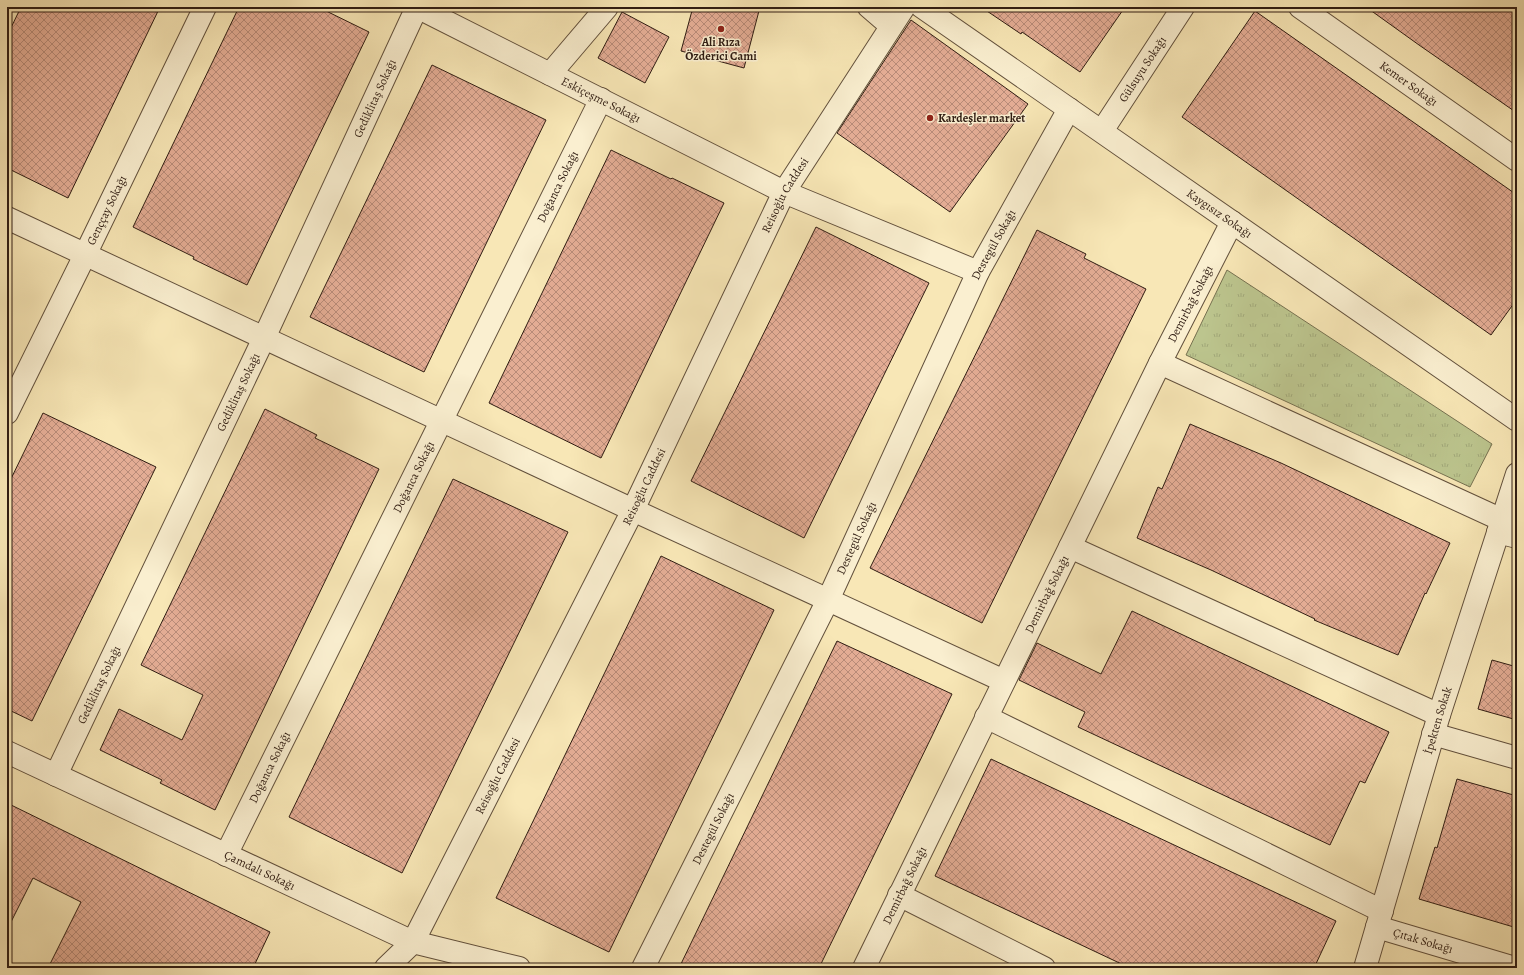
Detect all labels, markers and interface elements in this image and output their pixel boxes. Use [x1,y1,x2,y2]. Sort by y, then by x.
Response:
marker: Ali Rıza Özderici Cami [716,24,726,34]
street label: Gülsuyu Sokağı [1115,33,1170,105]
place label: Ali Rıza Özderici Cami [685,34,757,64]
street label: Gediklitaş Sokağı [350,56,400,140]
street label: Kemer Sokağı [1376,58,1441,110]
street label: Eskiçeşme Sokağı [558,73,643,126]
place label: Kardeşler market [938,110,1025,126]
marker: Kardeşler market [925,113,935,123]
street label: Doğanca Sokağı [533,148,582,225]
street label: Reisoğlu Caddesi [758,154,812,235]
street label: Genççay Sokağı [83,173,130,248]
street label: Kaygısız Sokağı [1183,185,1255,242]
street label: Destegül Sokağı [967,206,1019,282]
street label: Demirbağ Sokağı [1164,262,1217,345]
street label: Gediklitaş Sokağı [213,350,264,434]
street label: Doğanca Sokağı [389,438,438,516]
street label: Reisoğlu Caddesi [618,445,669,528]
street label: Destegül Sokağı [833,499,880,577]
street label: Demirbağ Sokağı [1021,553,1073,636]
street label: Gediklitaş Sokağı [74,643,124,726]
street label: İpekten Sokak [1420,685,1456,756]
street label: Doğanca Sokağı [245,729,294,806]
street label: Reisoğlu Caddesi [471,735,524,817]
street label: Destegül Sokağı [688,790,738,867]
street label: Demirbağ Sokağı [879,844,930,927]
street label: Çamdalı Sokağı [222,847,298,894]
street label: Çıtak Sokağı [1391,924,1455,957]

